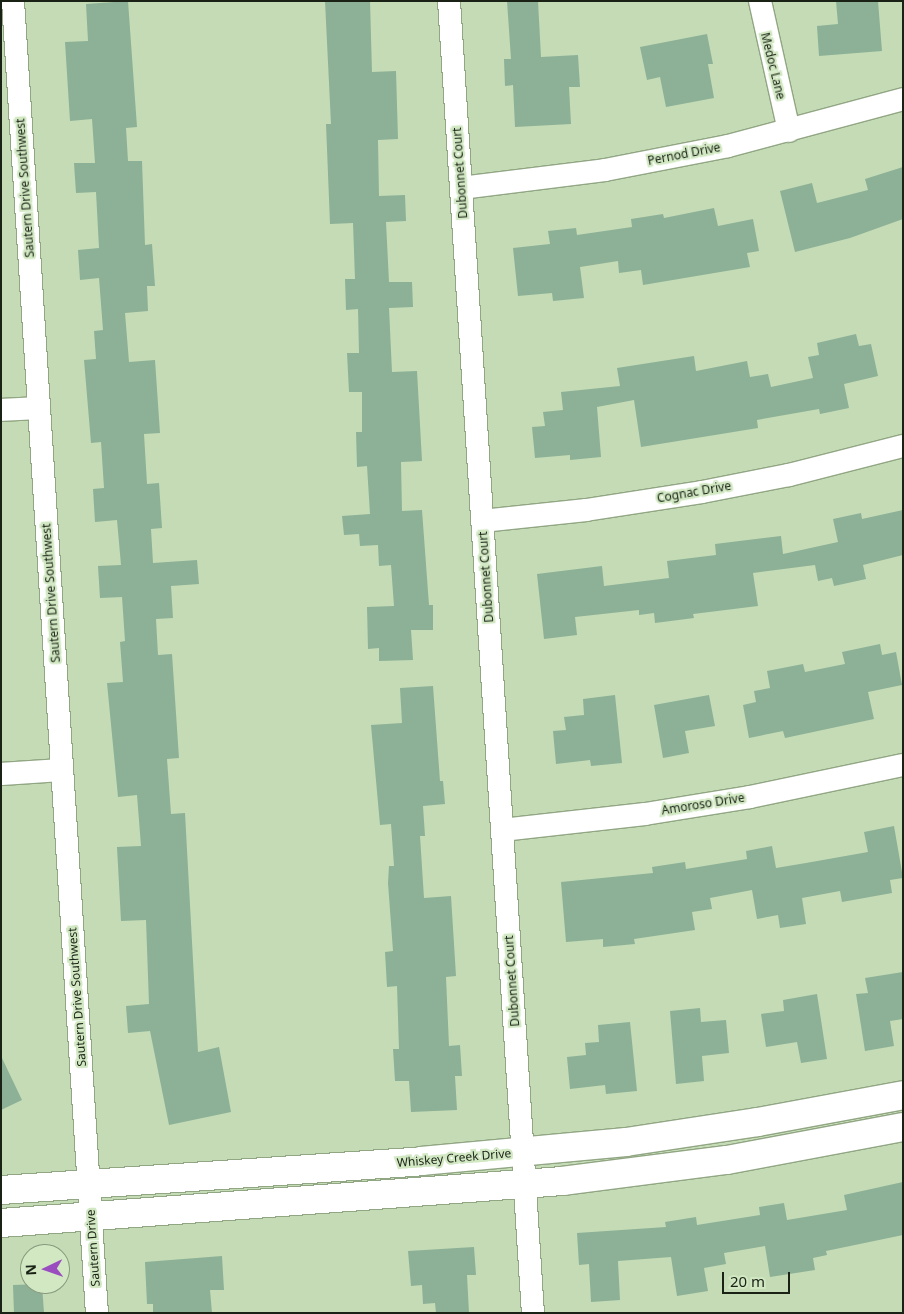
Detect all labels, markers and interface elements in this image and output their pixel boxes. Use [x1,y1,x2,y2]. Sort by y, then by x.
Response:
street label: Medoc Lane [758,31,788,101]
street label: Sautern Drive Southwest [13,118,37,258]
street label: Dubonnet Court [450,127,470,219]
street label: Pernod Drive [646,140,722,168]
street label: Cognac Drive [656,478,732,506]
street label: Sautern Drive Southwest [39,523,63,663]
street label: Dubonnet Court [476,531,496,623]
street label: Amoroso Drive [660,790,746,818]
street label: Sautern Drive Southwest [65,927,89,1067]
street label: Dubonnet Court [502,935,522,1027]
street label: Whiskey Creek Drive [396,1146,512,1170]
street label: Sautern Drive [83,1209,103,1287]
north arrow [20,1244,70,1294]
scale bar [724,1262,792,1294]
text: N [21,1264,40,1276]
text: 20 m [730,1271,765,1291]

